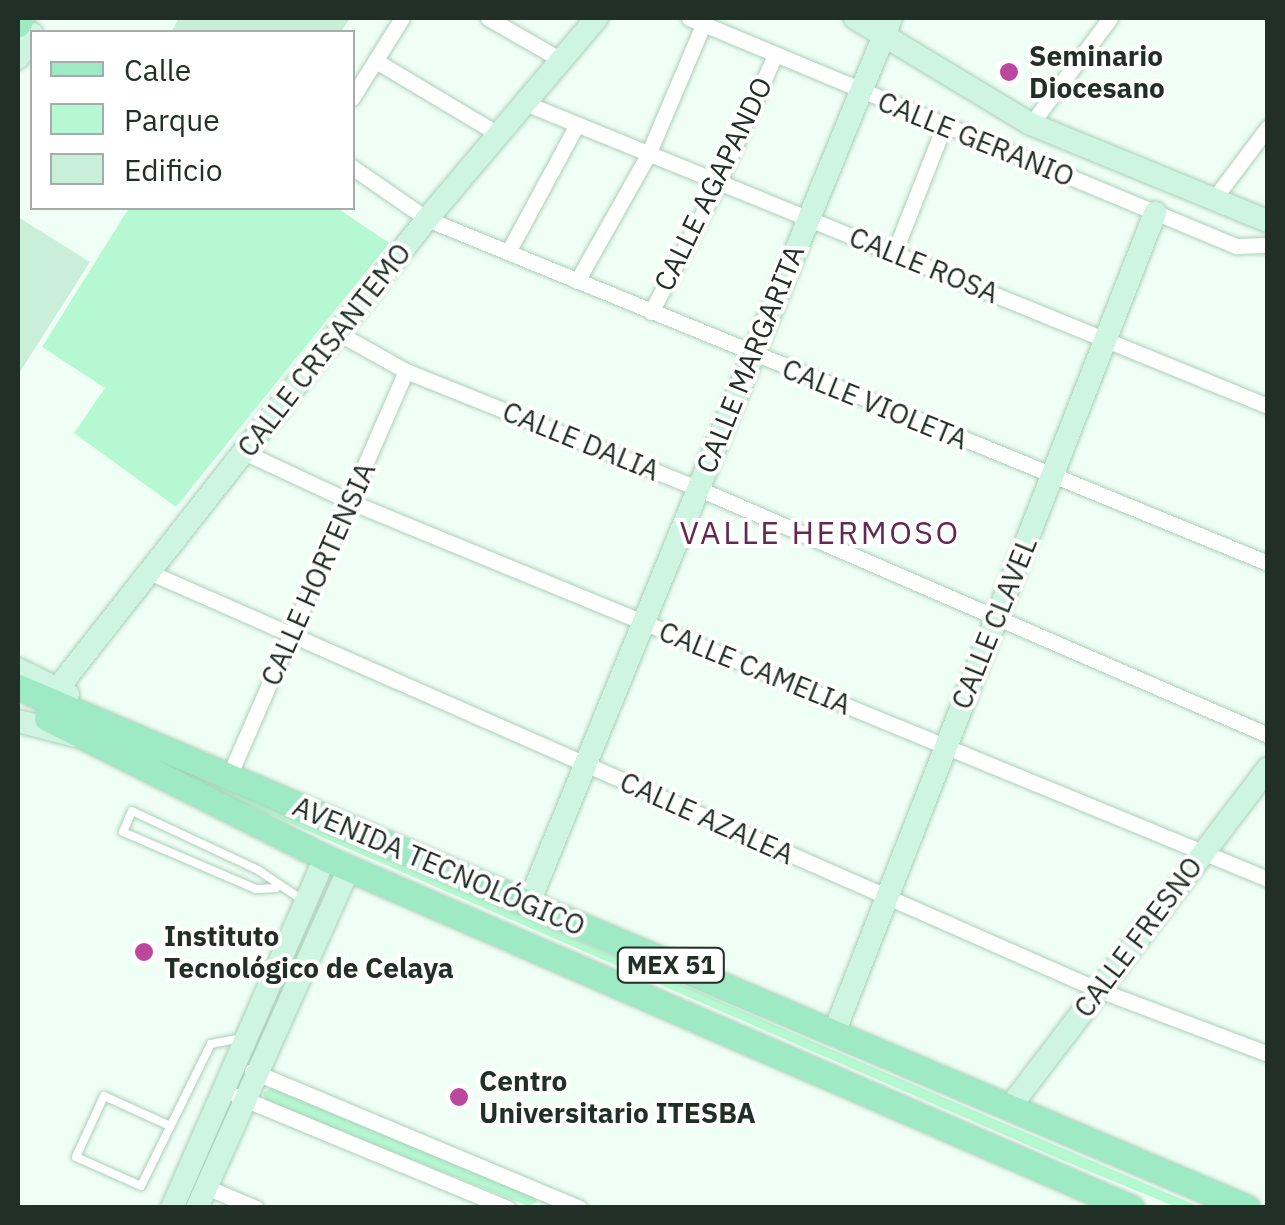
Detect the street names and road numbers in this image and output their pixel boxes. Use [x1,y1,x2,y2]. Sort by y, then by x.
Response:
street label: CALLE AGAPANDO [647,72,779,296]
street label: CALLE GERANIO [873,84,1079,194]
street label: CALLE ROSA [844,220,1004,310]
street label: CALLE CRISANTEMO [230,237,418,463]
street label: CALLE MARGARITA [689,240,811,478]
street label: CALLE VIOLETA [777,352,973,456]
street label: CALLE DALIA [498,394,664,488]
street label: CALLE HORTENSIA [254,457,382,691]
street label: CALLE CLAVEL [944,532,1044,714]
street label: CALLE CAMELIA [654,614,856,722]
street label: CALLE AZALEA [615,765,799,871]
street label: AVENIDA TECNOLÓGICO [288,789,590,943]
street label: CALLE FRESNO [1067,850,1209,1024]
road number: MEX 51 [616,945,726,985]

